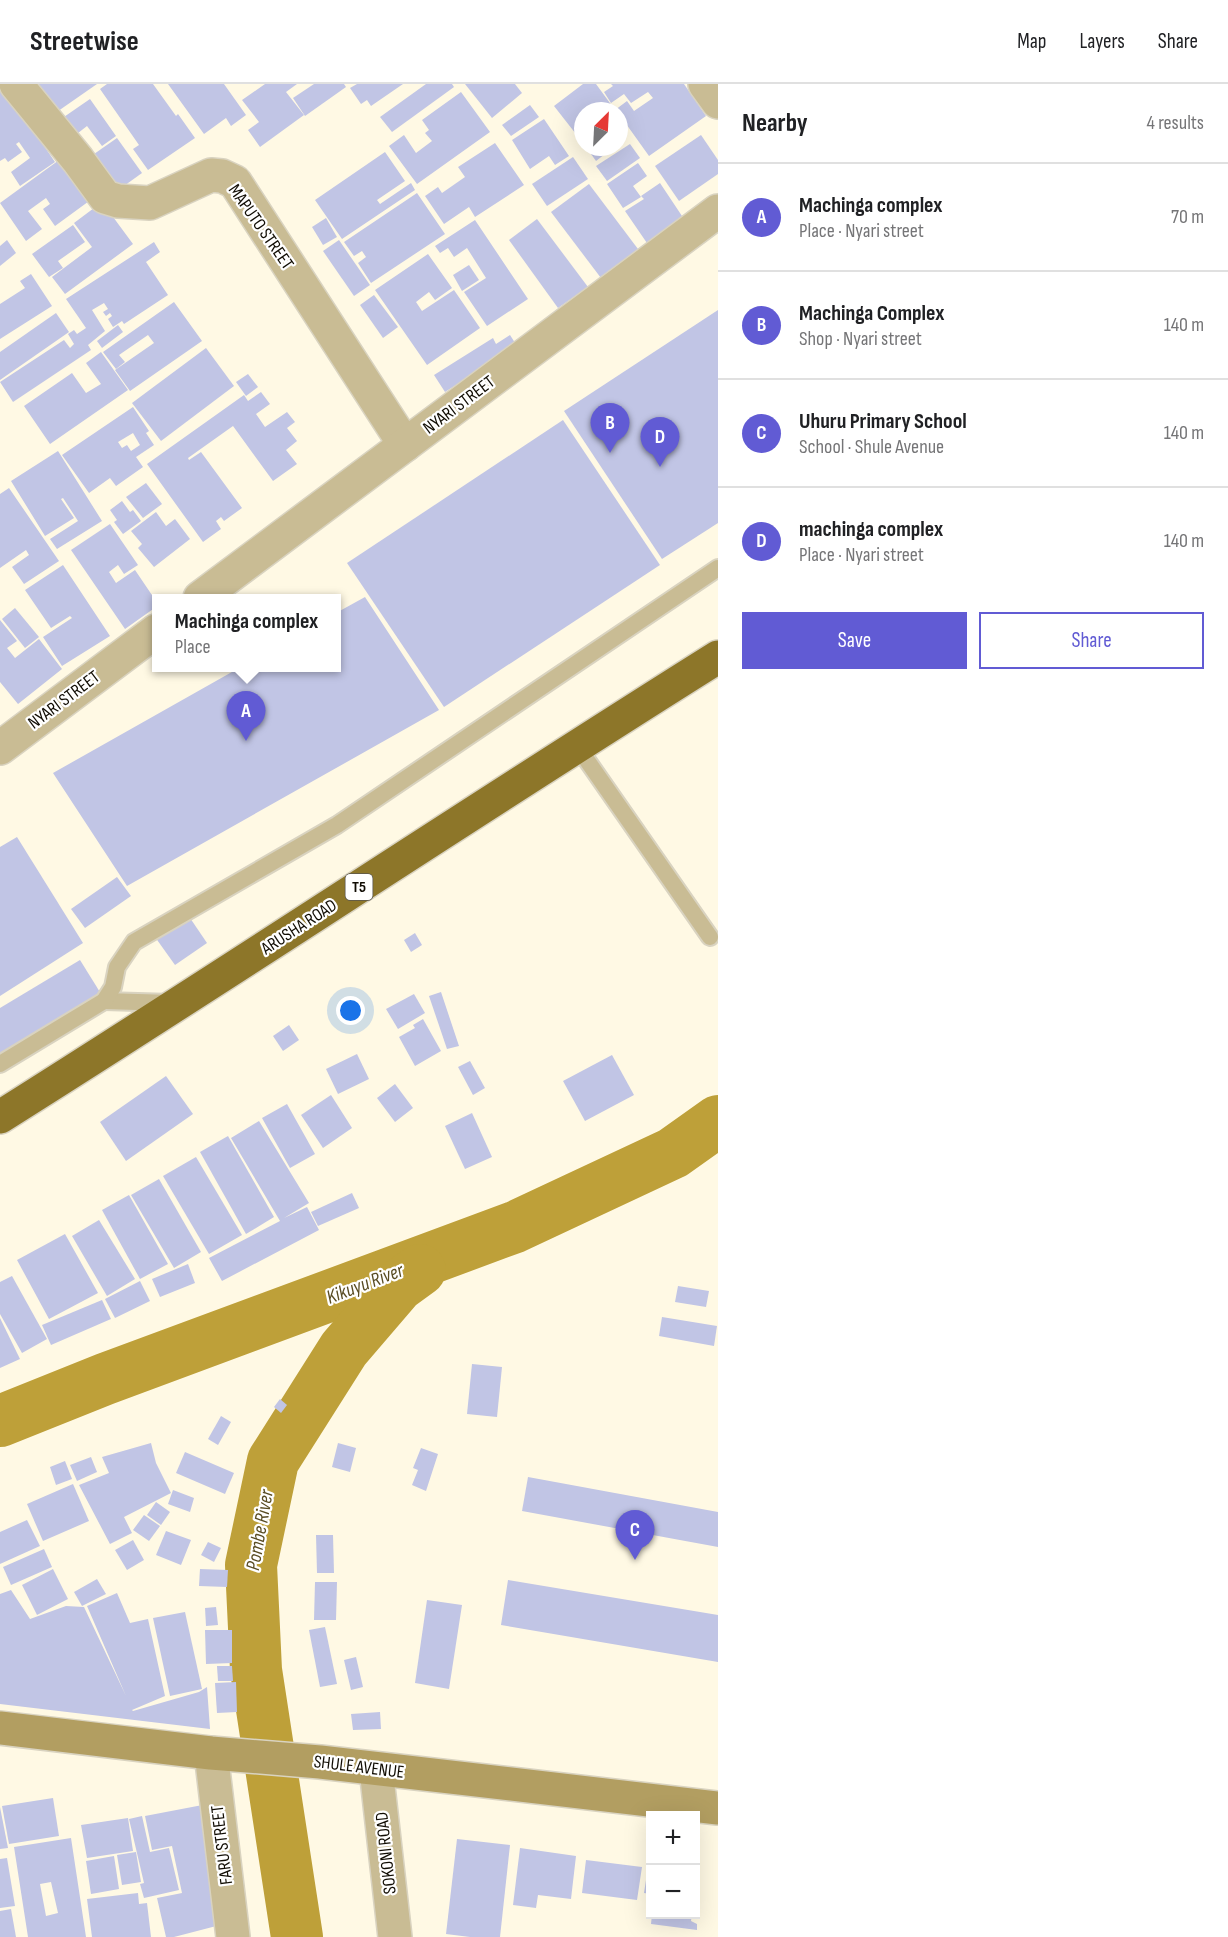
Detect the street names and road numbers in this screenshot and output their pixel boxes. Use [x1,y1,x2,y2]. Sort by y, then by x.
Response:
street label: MAPUTO STREET [224,180,298,274]
street label: NYARI STREET [419,371,499,439]
street label: NYARI STREET [24,666,104,734]
road number: T5 [346,874,372,900]
street label: ARUSHA ROAD [256,895,341,960]
street label: SHULE AVENUE [313,1751,405,1783]
street label: FARU STREET [207,1804,237,1886]
street label: SOKONI ROAD [371,1811,401,1895]

